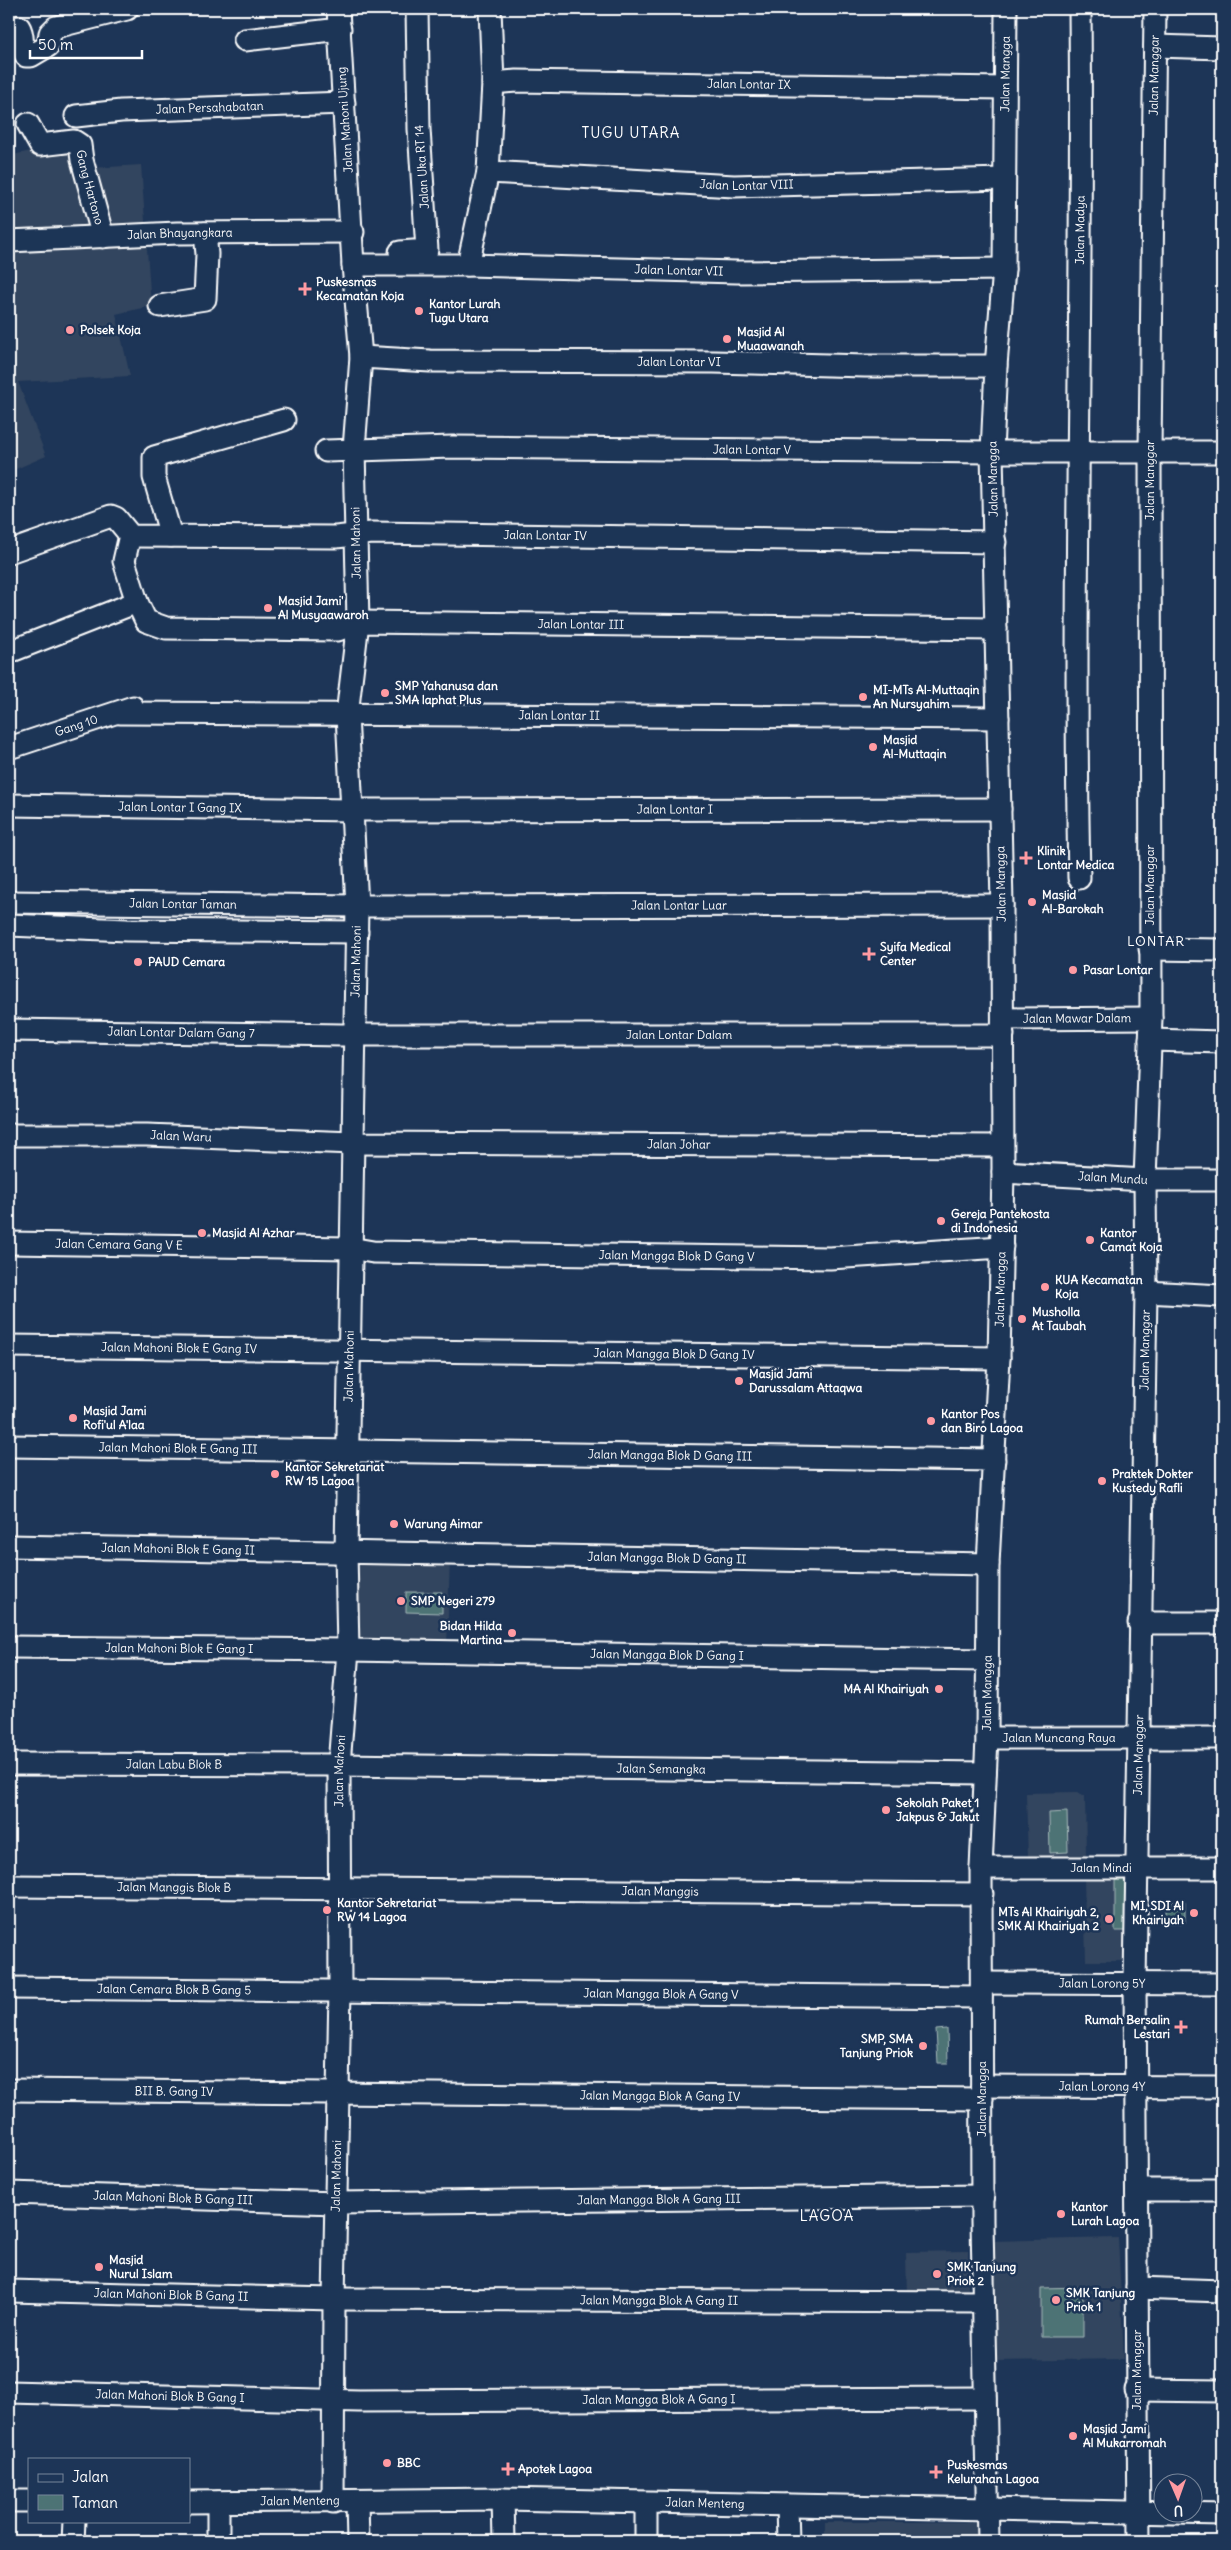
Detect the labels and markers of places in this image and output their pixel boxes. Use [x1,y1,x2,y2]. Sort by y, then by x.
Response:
place label: Puskesmas Kecamatan Koja [316,274,404,303]
marker: Puskesmas Kecamatan Koja [298,282,312,296]
place label: Kantor Lurah Tugu Utara [429,296,501,326]
marker: Kantor Lurah Tugu Utara [413,305,425,317]
place label: Polsek Koja [80,322,141,337]
marker: Polsek Koja [64,324,76,336]
place label: Masjid Al Muaawanah [737,324,804,353]
marker: Masjid Al Muaawanah [721,333,733,345]
place label: Masjid Jami' Al Musyaawaroh [278,593,369,623]
marker: Masjid Jami' Al Musyaawaroh [262,602,274,614]
place label: SMP Yahanusa dan SMA laphat Plus [395,678,498,708]
place label: MI-MTs Al-Muttaqin An Nursyahim [873,682,980,712]
marker: SMP Yahanusa dan SMA laphat Plus [379,687,391,699]
marker: MI-MTs Al-Muttaqin An Nursyahim [857,691,869,703]
place label: Masjid Al-Muttaqin [883,732,946,762]
marker: Masjid Al-Muttaqin [867,741,879,753]
place label: Klinik Lontar Medica [1037,843,1114,872]
marker: Klinik Lontar Medica [1019,851,1033,865]
place label: Masjid Al-Barokah [1042,887,1104,916]
marker: Masjid Al-Barokah [1026,896,1038,908]
place label: Syifa Medical Center [880,939,951,968]
marker: Syifa Medical Center [862,947,876,961]
place label: PAUD Cemara [148,954,225,969]
marker: PAUD Cemara [132,956,144,968]
place label: Pasar Lontar [1083,962,1153,977]
marker: Pasar Lontar [1067,964,1079,976]
place label: Gereja Pantekosta di Indonesia [951,1206,1050,1235]
marker: Gereja Pantekosta di Indonesia [935,1215,947,1227]
place label: Masjid Al Azhar [212,1225,295,1240]
place label: Kantor Camat Koja [1100,1225,1163,1254]
marker: Masjid Al Azhar [196,1227,208,1239]
marker: Kantor Camat Koja [1084,1234,1096,1246]
place label: KUA Kecamatan Koja [1055,1272,1143,1301]
marker: KUA Kecamatan Koja [1039,1281,1051,1293]
place label: Musholla At Taubah [1032,1304,1086,1333]
marker: Musholla At Taubah [1016,1313,1028,1325]
place label: Masjid Jami Darussalam Attaqwa [749,1366,863,1396]
marker: Masjid Jami Darussalam Attaqwa [733,1375,745,1387]
place label: Masjid Jami Rofi'ul A'laa [83,1403,147,1432]
place label: Kantor Pos dan Biro Lagoa [941,1406,1023,1436]
marker: Masjid Jami Rofi'ul A'laa [67,1412,79,1424]
marker: Kantor Pos dan Biro Lagoa [925,1415,937,1427]
place label: Kantor Sekretariat RW 15 Lagoa [285,1459,385,1489]
place label: Praktek Dokter Kustedy Rafli [1112,1466,1193,1496]
marker: Kantor Sekretariat RW 15 Lagoa [269,1468,281,1480]
marker: Praktek Dokter Kustedy Rafli [1096,1475,1108,1487]
place label: Warung Aimar [404,1516,483,1532]
marker: Warung Aimar [388,1518,400,1530]
place label: SMP Negeri 279 [411,1593,495,1609]
marker: SMP Negeri 279 [395,1595,407,1607]
place label: Bidan Hilda Martina [440,1618,502,1647]
marker: Bidan Hilda Martina [506,1627,518,1639]
place label: MA Al Khairiyah [843,1681,929,1697]
marker: MA Al Khairiyah [933,1683,945,1695]
place label: Sekolah Paket 1 Jakpus & Jakut [896,1795,980,1825]
marker: Sekolah Paket 1 Jakpus & Jakut [880,1804,892,1816]
place label: Kantor Sekretariat RW 14 Lagoa [337,1895,437,1925]
place label: MI, SDI Al Khairiyah [1130,1898,1184,1928]
marker: Kantor Sekretariat RW 14 Lagoa [321,1904,333,1916]
place label: MTs Al Khairiyah 2, SMK Al Khairiyah 2 [998,1904,1099,1934]
marker: MI, SDI Al Khairiyah [1188,1907,1200,1919]
marker: MTs Al Khairiyah 2, SMK Al Khairiyah 2 [1103,1913,1115,1925]
place label: Rumah Bersalin Lestari [1084,2012,1170,2041]
marker: Rumah Bersalin Lestari [1174,2020,1188,2034]
place label: SMP, SMA Tanjung Priok [840,2031,913,2061]
marker: SMP, SMA Tanjung Priok [917,2040,929,2052]
place label: Kantor Lurah Lagoa [1071,2199,1139,2229]
marker: Kantor Lurah Lagoa [1055,2208,1067,2220]
place label: Masjid Nurul Islam [109,2252,173,2281]
place label: SMK Tanjung Priok 2 [947,2259,1017,2288]
marker: Masjid Nurul Islam [93,2261,105,2273]
marker: SMK Tanjung Priok 2 [931,2268,943,2280]
place label: SMK Tanjung Priok 1 [1066,2285,1136,2314]
marker: SMK Tanjung Priok 1 [1050,2294,1062,2306]
place label: Masjid Jami Al Mukarromah [1083,2421,1167,2450]
marker: Masjid Jami Al Mukarromah [1067,2430,1079,2442]
place label: BBC [397,2455,421,2470]
marker: BBC [381,2457,393,2469]
place label: Puskesmas Kelurahan Lagoa [947,2457,1039,2487]
place label: Apotek Lagoa [518,2461,592,2477]
marker: Apotek Lagoa [502,2463,514,2475]
marker: Puskesmas Kelurahan Lagoa [929,2465,943,2479]

